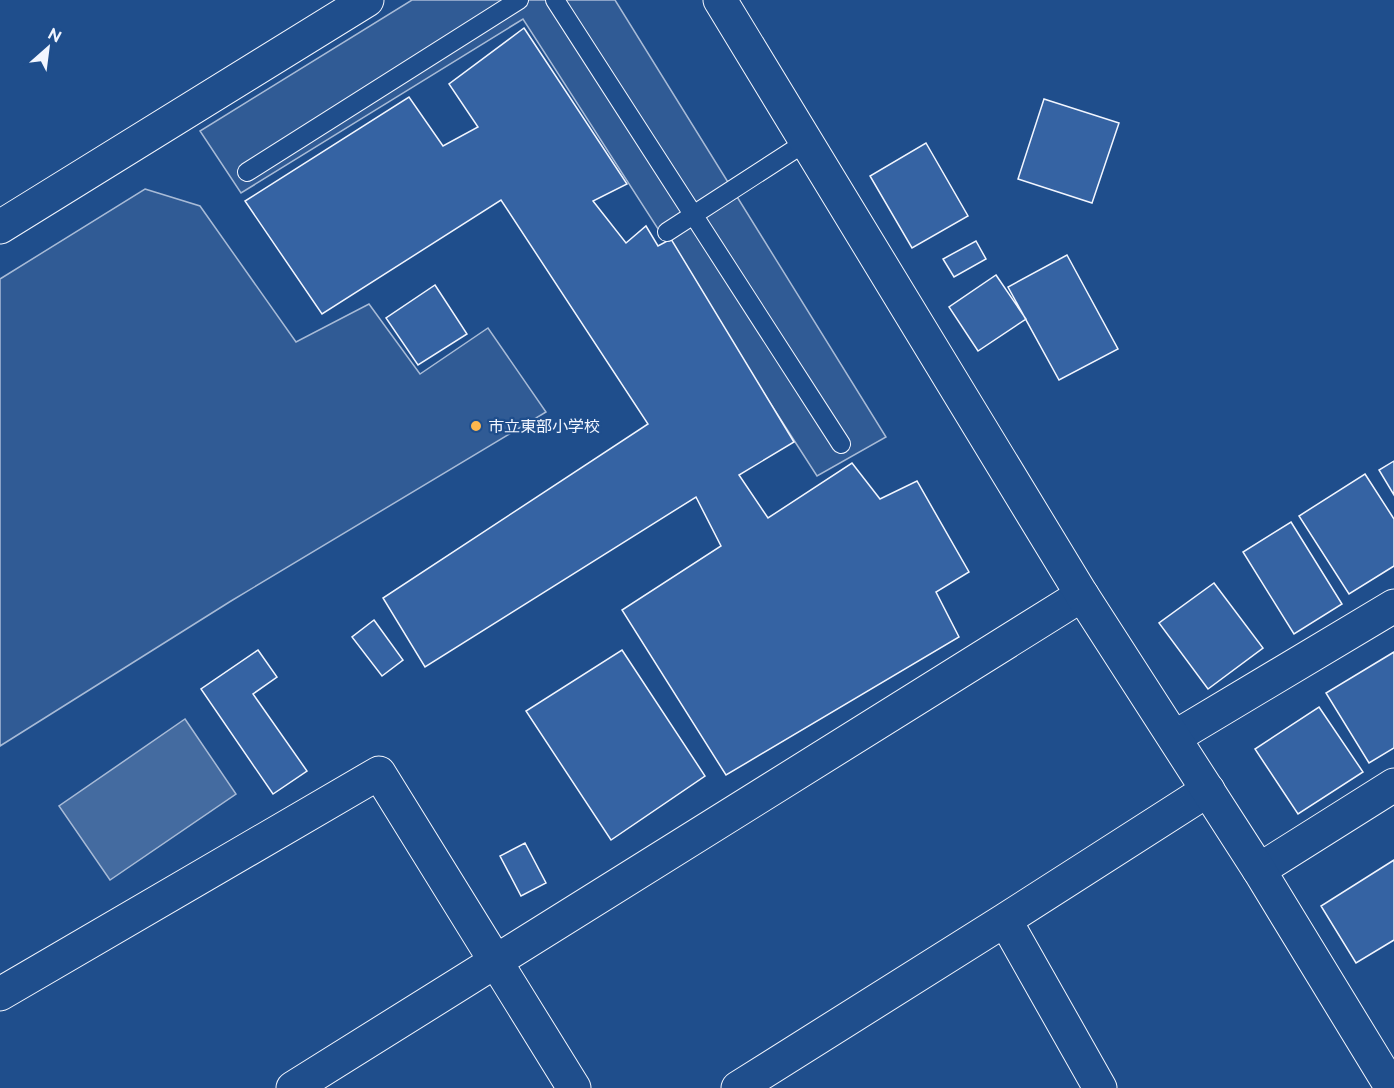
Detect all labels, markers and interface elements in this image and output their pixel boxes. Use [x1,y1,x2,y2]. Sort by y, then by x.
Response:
north arrow [18,18,78,78]
text: N [45,24,65,46]
place label: 市立東部小学校 [488,417,600,436]
marker: 市立東部小学校 [469,419,483,433]

